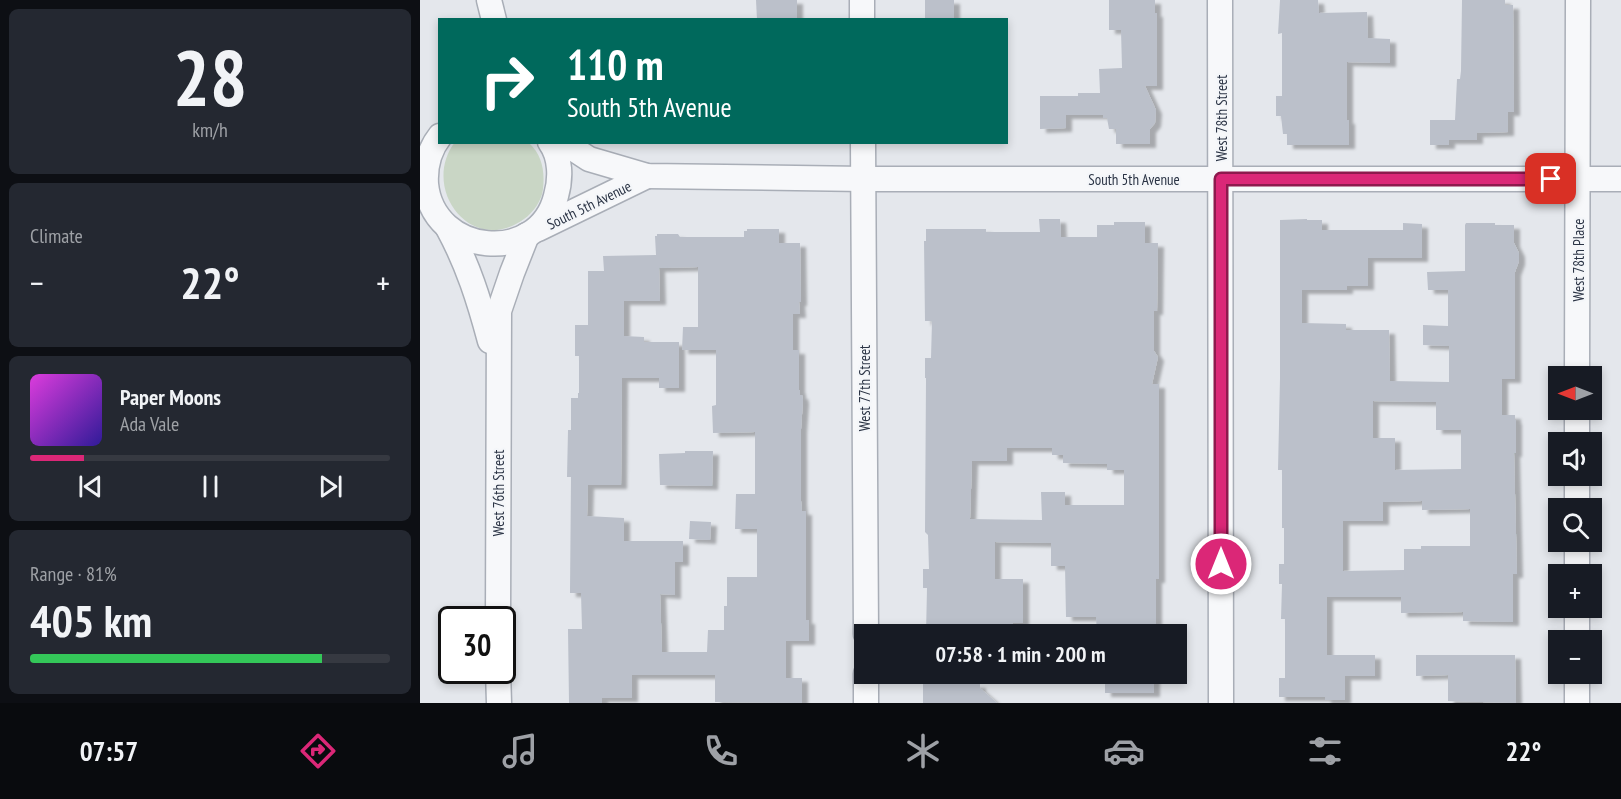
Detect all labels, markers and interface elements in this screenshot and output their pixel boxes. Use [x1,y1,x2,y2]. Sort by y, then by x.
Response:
text: 28 [173,27,247,128]
text: 110 m [567,37,664,92]
icon: right [468,42,546,120]
street label: West 78th Street [1212,75,1231,161]
text: South 5th Avenue [567,90,732,124]
text: km/h [192,117,228,143]
pin [1525,153,1576,204]
icon: arrive [1534,162,1567,195]
street label: South 5th Avenue [1088,170,1180,189]
street label: South 5th Avenue [544,176,634,234]
street label: West 78th Place [1569,218,1588,302]
text: Climate [30,223,83,249]
text: 22° [180,253,240,311]
text: − [30,261,44,304]
text: + [376,261,390,304]
street label: West 77th Street [855,345,874,431]
north arrow [1548,366,1602,420]
map controls [1548,366,1602,684]
text: Paper Moons [120,383,221,411]
text: Ada Vale [120,411,179,437]
button: sound [1548,432,1602,486]
street label: West 76th Street [489,450,508,536]
icon: previous [74,470,107,503]
icon: pause [194,470,227,503]
icon: next [314,470,347,503]
button: search [1548,498,1602,552]
position arrow [1189,532,1253,596]
text: Range · 81% [30,561,117,587]
button: + [1548,564,1602,618]
text: 405 km [30,591,152,649]
speed limit sign: 30 [438,606,516,684]
button: − [1548,630,1602,684]
text: 07:58 · 1 min · 200 m [935,640,1106,668]
icon: directions [297,730,339,772]
icon: music [499,730,541,772]
icon: phone [700,730,742,772]
icon: climate [902,730,944,772]
icon: car [1103,730,1145,772]
icon: filters [1304,730,1346,772]
text: 07:57 [80,734,138,768]
text: 22° [1506,734,1541,768]

